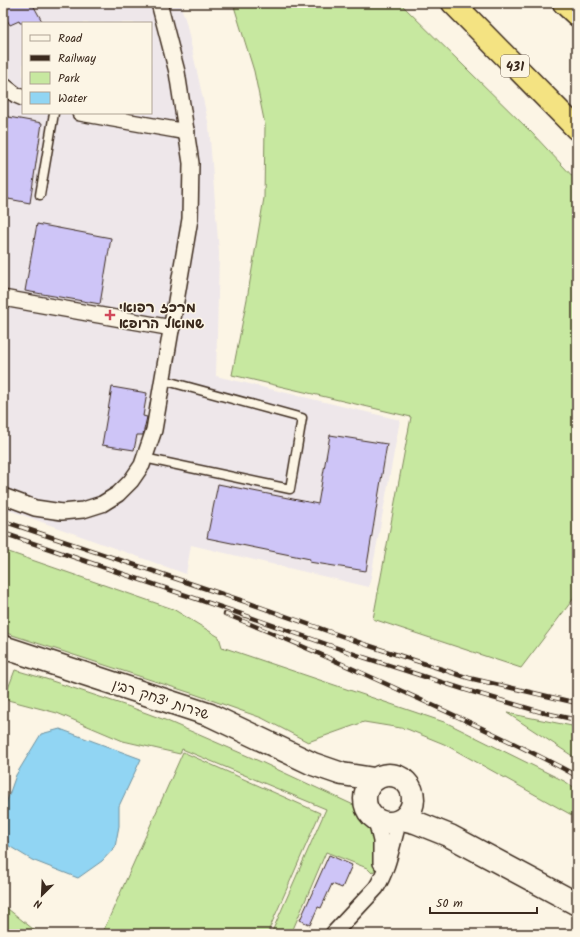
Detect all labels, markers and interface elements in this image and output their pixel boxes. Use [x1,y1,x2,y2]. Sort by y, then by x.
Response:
legend [22,22,152,114]
text: Road [58,29,83,48]
text: Railway [58,49,96,68]
road number: 431 [501,55,529,77]
text: Park [58,69,80,88]
text: Water [58,89,88,108]
place label: מרכז רפואי שמואל הרופא [119,297,204,335]
marker: מרכז רפואי שמואל הרופא [104,309,116,321]
street label: שדרות יצחק רבין [109,674,212,726]
north arrow [22,875,62,915]
scale bar [430,889,537,915]
text: N [31,894,45,913]
text: 50 m [436,894,463,913]

